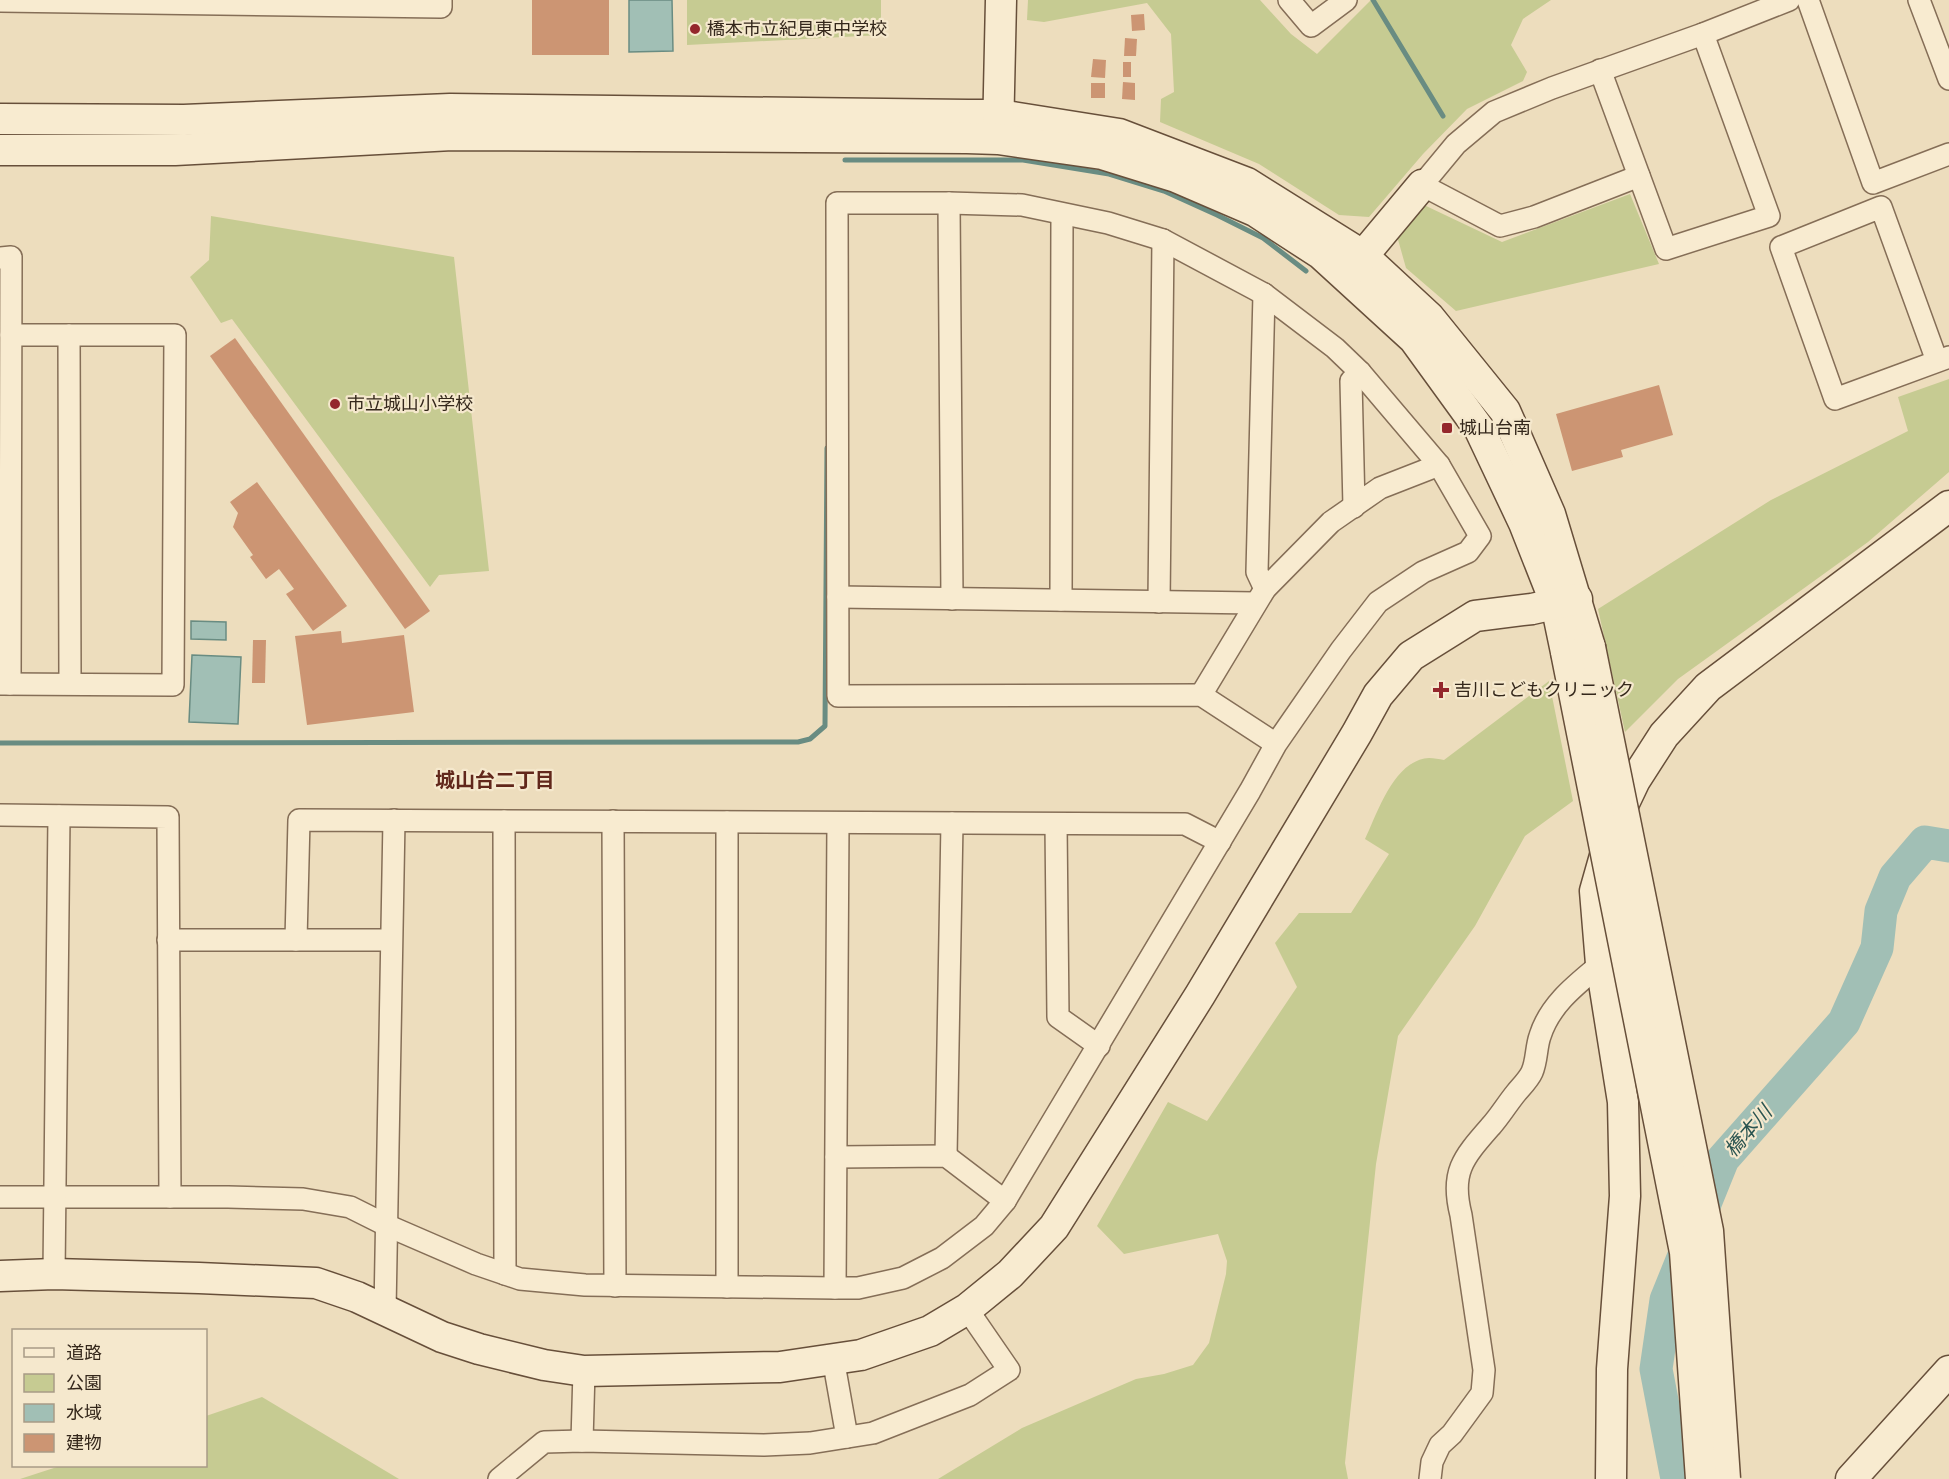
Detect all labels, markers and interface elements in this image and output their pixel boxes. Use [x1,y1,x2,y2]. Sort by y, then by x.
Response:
place label: 橋本市立紀見東中学校 [707,16,887,41]
marker: 橋本市立紀見東中学校 [688,22,702,36]
place label: 市立城山小学校 [347,391,473,416]
marker: 市立城山小学校 [328,397,342,411]
place label: 城山台南 [1459,415,1531,440]
marker: 城山台南 [1440,421,1454,435]
place label: 吉川こどもクリニック [1454,677,1634,702]
marker: 吉川こどもクリニック [1432,681,1450,699]
district label: 城山台二丁目 [435,766,555,794]
water label: 橋本川 [1718,1098,1780,1163]
legend [12,1329,207,1467]
text: 道路 [66,1340,102,1365]
text: 公園 [66,1370,102,1395]
text: 水域 [66,1400,102,1425]
text: 建物 [66,1430,102,1455]

